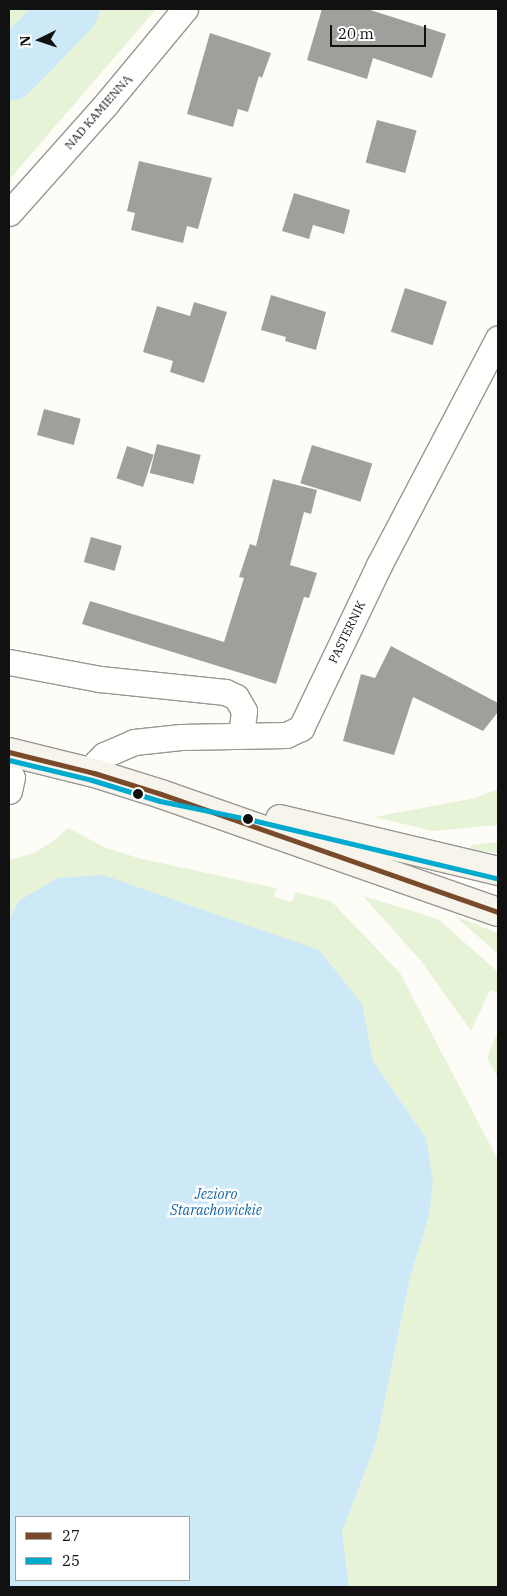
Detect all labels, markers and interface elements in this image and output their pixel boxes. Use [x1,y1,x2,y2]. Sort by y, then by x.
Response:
north arrow [15,15,65,65]
scale bar [332,15,428,47]
text: 20 m [338,24,374,43]
text: N [16,35,34,47]
street label: NAD KAMIENNĄ [62,72,134,152]
street label: PASTERNIK [326,598,368,666]
unlabelled marker [133,789,143,799]
unlabelled marker [243,814,253,824]
water label: Jezioro Starachowickie [170,1186,262,1218]
legend [15,1516,190,1581]
text: 27 [62,1526,80,1545]
text: 25 [62,1551,80,1570]

